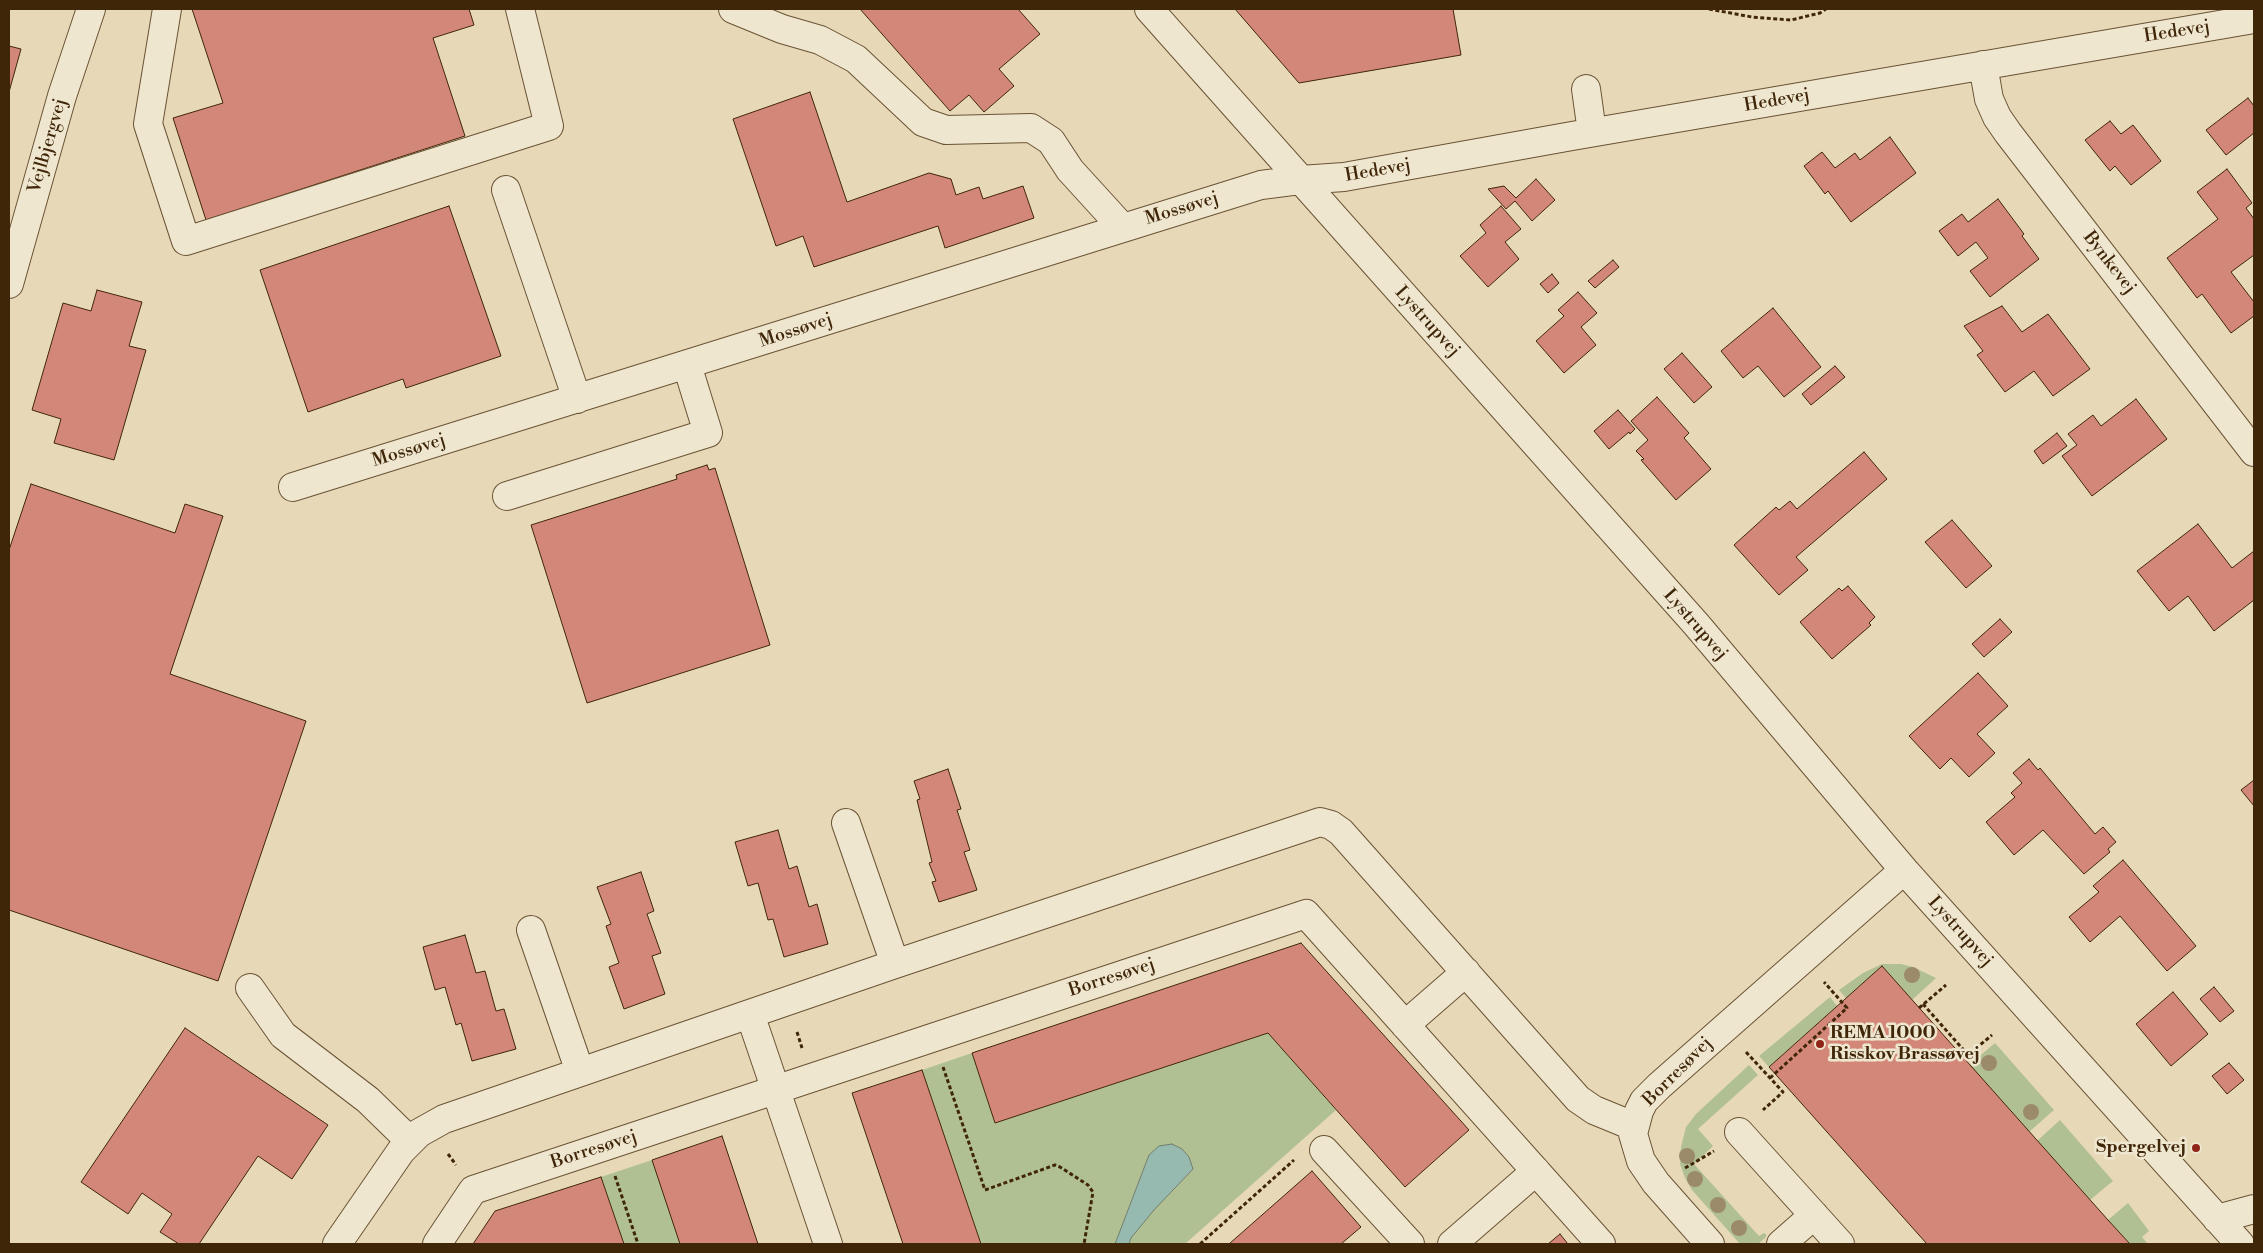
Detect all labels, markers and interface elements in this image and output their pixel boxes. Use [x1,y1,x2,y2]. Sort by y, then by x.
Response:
street label: Hedevej [2142,16,2212,48]
street label: Hedevej [1742,85,1812,117]
street label: Vejlbjergvej [24,96,72,196]
street label: Hedevej [1343,155,1413,187]
street label: Mossøvej [1143,188,1221,230]
street label: Bynkevej [2078,227,2140,299]
street label: Lystrupvej [1390,282,1464,362]
street label: Mossøvej [757,309,835,353]
street label: Mossøvej [370,430,448,472]
street label: Lystrupvej [1658,585,1732,665]
street label: Lystrupvej [1923,892,1997,972]
street label: Borresøvej [1066,954,1158,1002]
place label: REMA 1000 Risskov Brassøvej [1830,1023,1980,1066]
street label: Borresøvej [1639,1033,1717,1111]
marker: REMA 1000 Risskov Brassøvej [1814,1038,1826,1050]
street label: Borresøvej [548,1126,640,1174]
place label: Spergelvej [2096,1137,2186,1159]
marker: Spergelvej [2190,1142,2202,1154]

